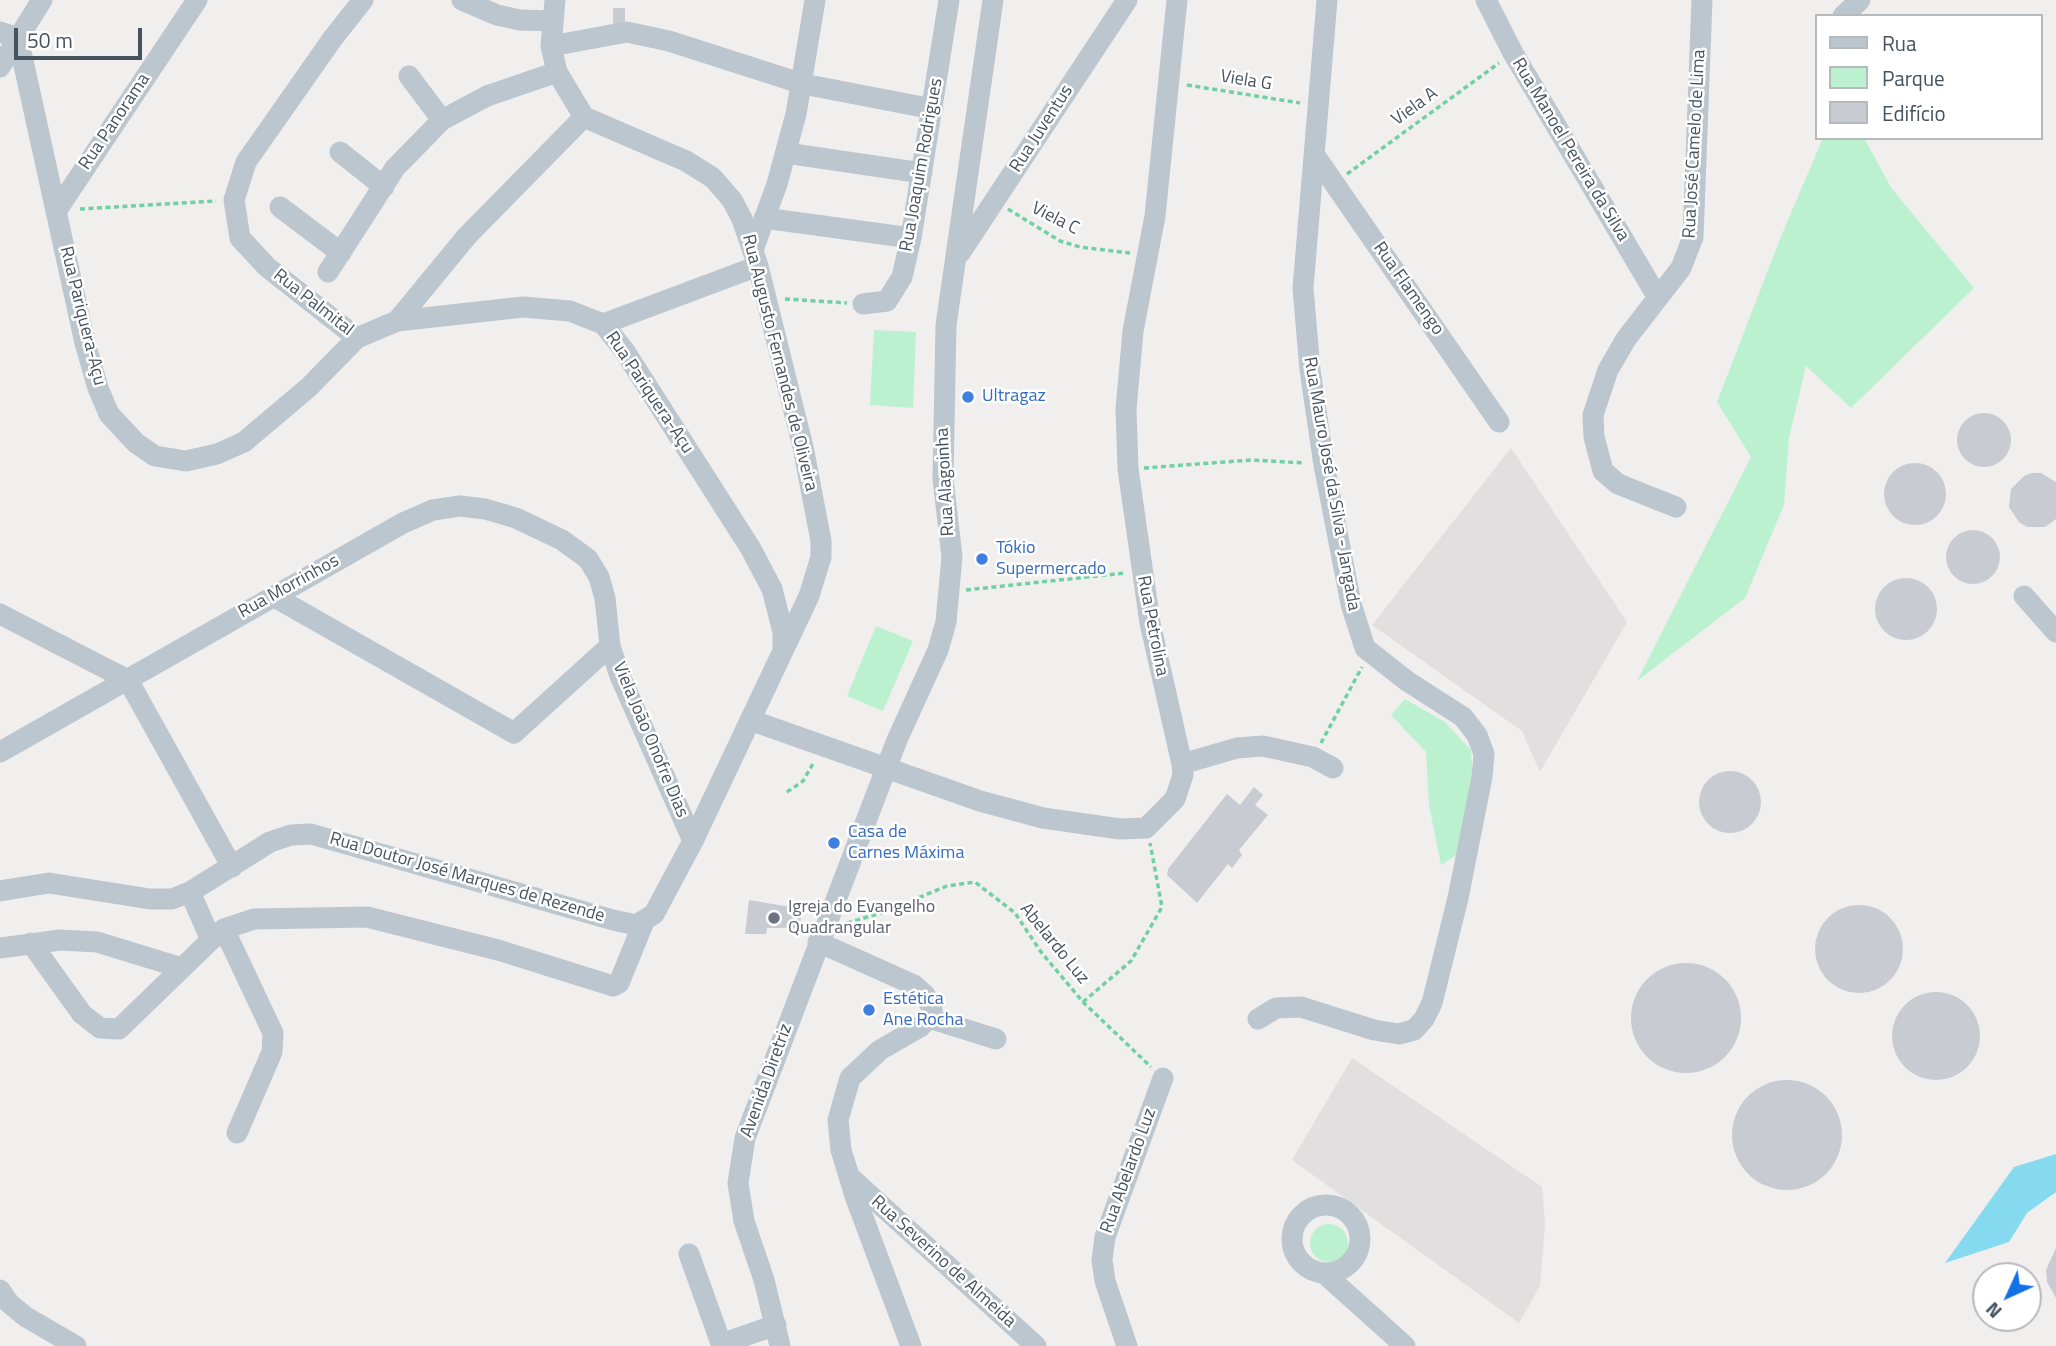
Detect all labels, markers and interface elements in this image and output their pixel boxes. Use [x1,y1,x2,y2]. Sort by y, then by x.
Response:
scale bar [18,14,145,58]
legend [1814,14,2042,140]
text: 50 m [27,24,73,56]
text: Rua [1882,27,1917,59]
street label: Rua José Camelo de Lima [1679,49,1711,239]
street label: Rua Manoel Pereira da Silva [1507,54,1633,246]
text: Parque [1882,62,1945,94]
street label: Viela G [1219,66,1273,96]
street label: Rua Panorama [75,70,155,174]
street label: Rua Joaquim Rodrigues [896,77,948,253]
street label: Rua Juventus [1006,81,1078,177]
street label: Viela A [1388,83,1442,131]
text: Edifício [1882,97,1946,129]
street label: Viela C [1028,198,1082,240]
street label: Rua Augusto Fernandes de Oliveira [737,232,821,494]
street label: Rua Flamengo [1368,238,1448,340]
street label: Rua Pariquera-Açu [54,244,110,388]
street label: Rua Palmital [269,265,357,341]
street label: Rua Pariquera-Açu [600,328,698,458]
street label: Rua Mauro José da Silva - Jangada [1298,355,1364,613]
place label: Ultragaz [982,386,1046,408]
marker: Ultragaz [960,389,976,405]
street label: Rua Alagoinha [932,427,960,537]
place label: Tókio Supermercado [996,538,1106,580]
street label: Rua Morrinhos [235,550,343,624]
marker: Tókio Supermercado [974,551,990,567]
street label: Rua Petrolina [1132,574,1172,678]
street label: Viela João Onofre Dias [607,659,693,821]
place label: Casa de Carnes Máxima [848,822,964,864]
street label: Rua Doutor José Marques de Rezende [327,828,607,928]
marker: Casa de Carnes Máxima [826,835,842,851]
place label: Igreja do Evangelho Quadrangular [788,897,935,940]
street label: Abelardo Luz [1015,899,1093,989]
marker: Igreja do Evangelho Quadrangular [766,910,782,926]
place label: Estética Ane Rocha [883,989,963,1032]
marker: Estética Ane Rocha [861,1002,877,1018]
street label: Avenida Diretriz [736,1021,798,1141]
street label: Rua Abelardo Luz [1096,1106,1162,1236]
street label: Rua Severino de Almeida [866,1191,1020,1333]
north arrow [1972,1262,2042,1332]
text: N [1978,1296,2008,1326]

